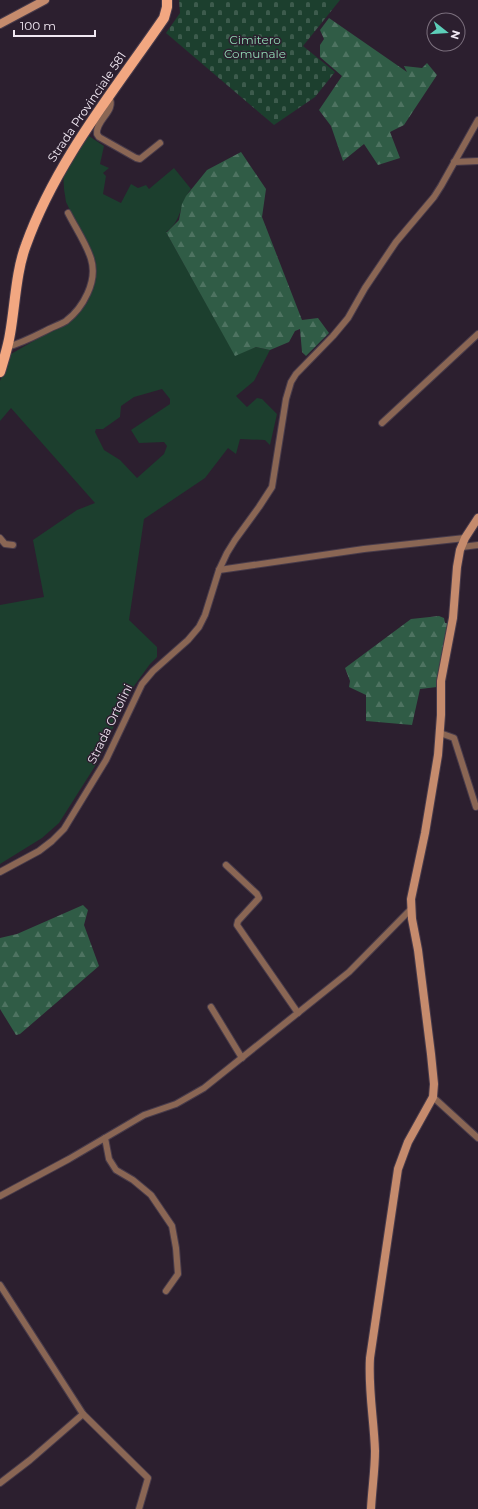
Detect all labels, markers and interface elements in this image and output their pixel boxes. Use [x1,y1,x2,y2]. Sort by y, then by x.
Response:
scale bar [14,12,95,38]
north arrow [426,12,466,52]
text: 100 m [20,18,56,33]
text: N [448,29,464,41]
park label: Cimitero Comunale [224,32,286,61]
street label: Strada Provinciale 581 [44,49,129,165]
street label: Strada Ortolini [84,681,135,766]

